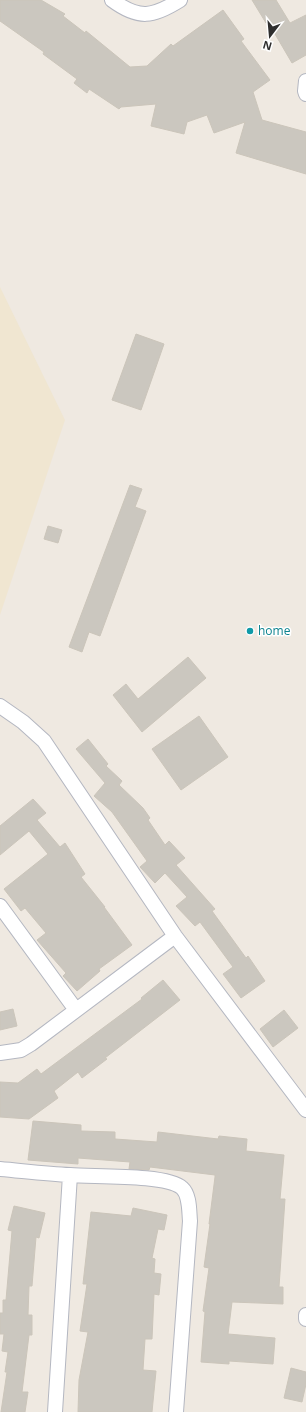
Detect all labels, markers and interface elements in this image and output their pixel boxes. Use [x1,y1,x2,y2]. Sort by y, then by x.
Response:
north arrow [250,16,290,56]
text: N [261,38,273,55]
place label: home [258,622,291,639]
marker: home [245,626,255,636]

